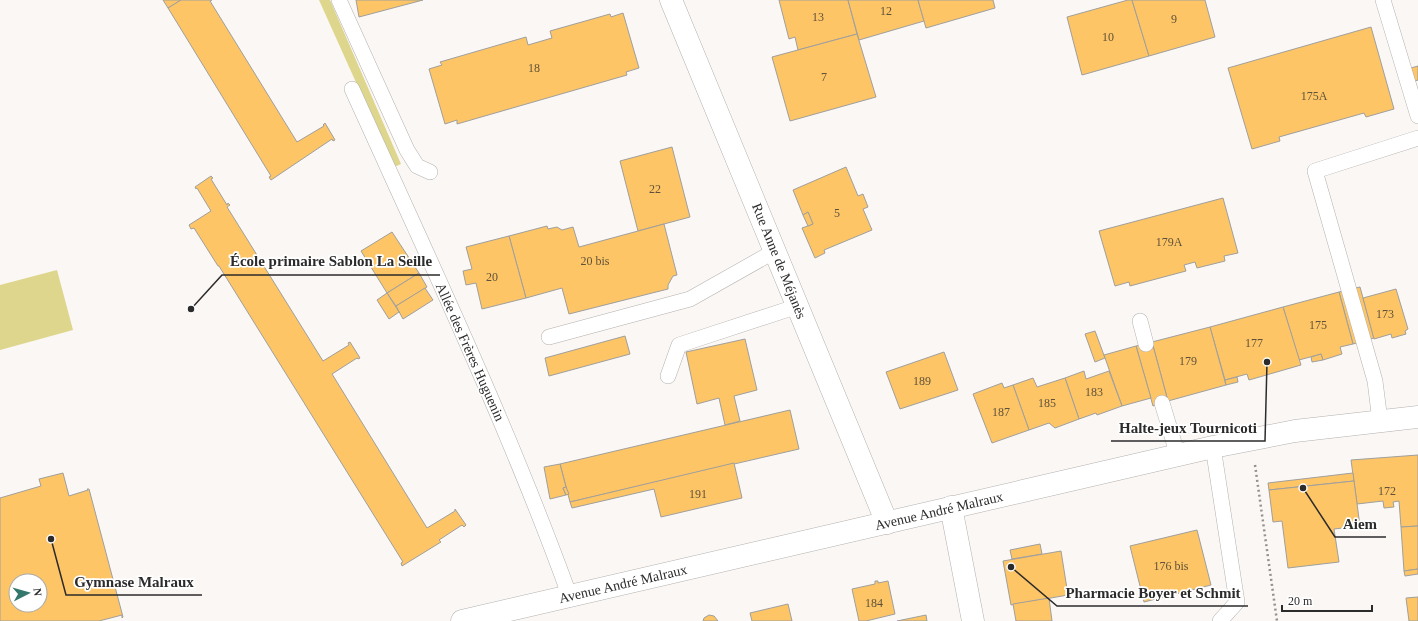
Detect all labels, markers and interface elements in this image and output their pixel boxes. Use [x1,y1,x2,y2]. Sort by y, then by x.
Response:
house number: 12 [880,4,892,18]
house number: 13 [812,10,824,24]
house number: 9 [1171,12,1177,26]
house number: 10 [1102,30,1114,44]
house number: 18 [528,61,540,75]
house number: 7 [821,70,827,84]
house number: 175A [1301,89,1328,103]
house number: 22 [649,182,661,196]
street label: Rue Anne de Méjanès [749,201,809,321]
house number: 5 [834,206,840,220]
house number: 179A [1156,235,1183,249]
callout: École primaire Sablon La Seille [222,248,440,275]
text: École primaire Sablon La Seille [230,253,432,269]
house number: 20 bis [580,254,610,268]
house number: 20 [486,270,498,284]
street label: Allée des Frères Huguenin [433,281,507,423]
house number: 173 [1376,307,1394,321]
house number: 175 [1309,318,1327,332]
house number: 177 [1245,336,1263,350]
house number: 179 [1179,354,1197,368]
house number: 189 [913,374,931,388]
house number: 183 [1085,385,1103,399]
house number: 185 [1038,396,1056,410]
house number: 187 [992,405,1010,419]
callout: Halte-jeux Tournicoti [1111,414,1265,441]
text: Halte-jeux Tournicoti [1119,420,1257,436]
house number: 172 [1378,484,1396,498]
house number: 191 [689,487,707,501]
street label: Avenue André Malraux [873,489,1005,533]
callout: Aiem [1335,510,1386,537]
text: Aiem [1343,516,1378,532]
house number: 176 bis [1153,559,1189,573]
street label: Avenue André Malraux [557,562,689,606]
callout: Gymnase Malraux [66,568,202,595]
north arrow [8,573,48,613]
text: Gymnase Malraux [74,574,194,590]
callout: Pharmacie Boyer et Schmit [1057,579,1248,606]
text: Pharmacie Boyer et Schmit [1065,585,1241,601]
text: N [32,587,44,597]
scale bar [1282,587,1372,613]
text: 20 m [1288,594,1313,608]
house number: 184 [865,596,883,610]

